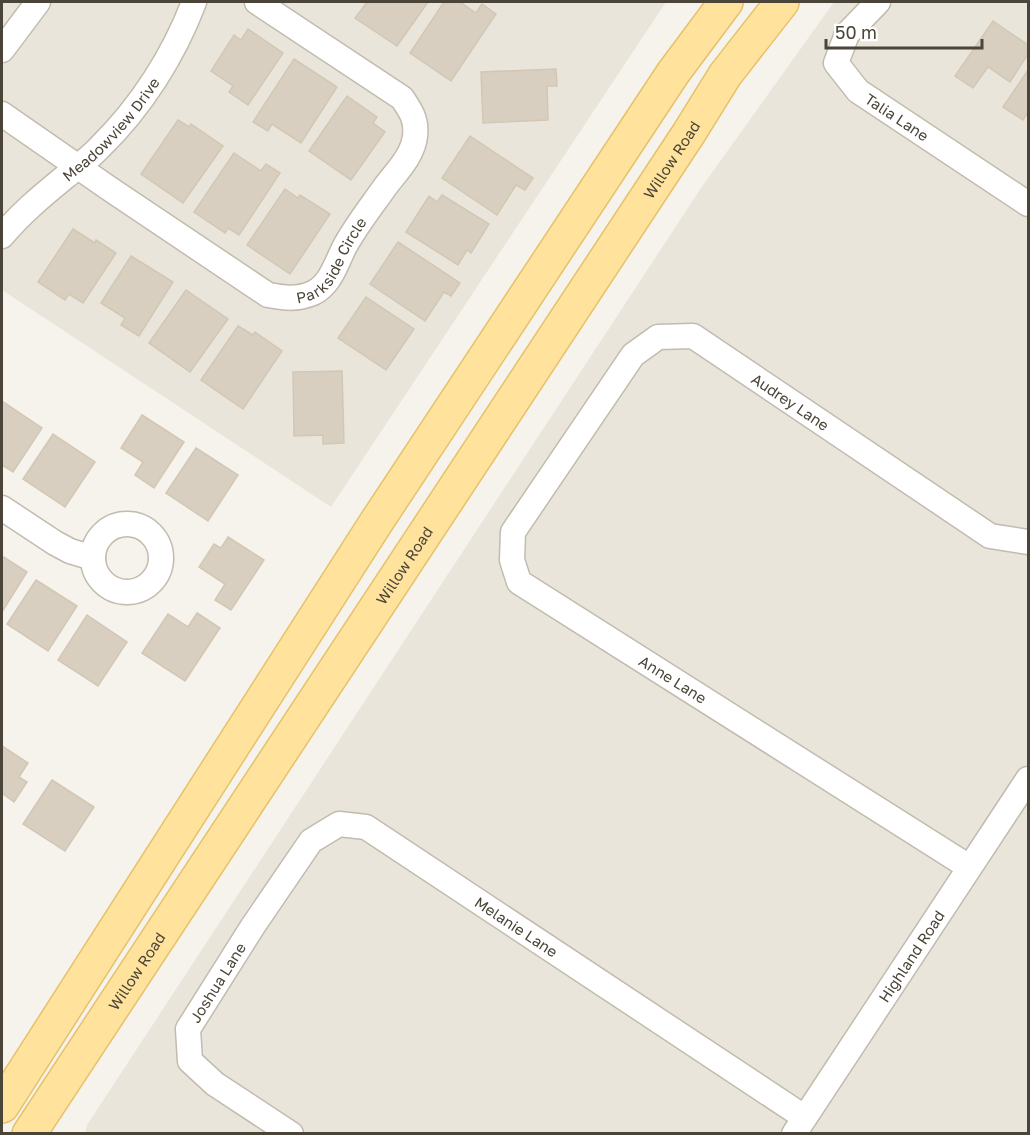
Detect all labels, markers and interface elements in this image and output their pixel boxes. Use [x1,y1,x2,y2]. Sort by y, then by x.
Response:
scale bar [826,12,982,50]
text: 50 m [835,21,877,43]
street label: Meadowview Drive [59,74,163,184]
street label: Talia Lane [862,89,932,145]
street label: Willow Road [639,117,703,202]
street label: Parkside Circle [294,213,370,306]
street label: Audrey Lane [748,369,833,434]
street label: Willow Road [372,523,436,608]
street label: Anne Lane [636,651,710,707]
street label: Melanie Lane [472,893,562,961]
street label: Highland Road [874,907,948,1005]
street label: Willow Road [104,929,168,1014]
street label: Joshua Lane [185,939,249,1026]

